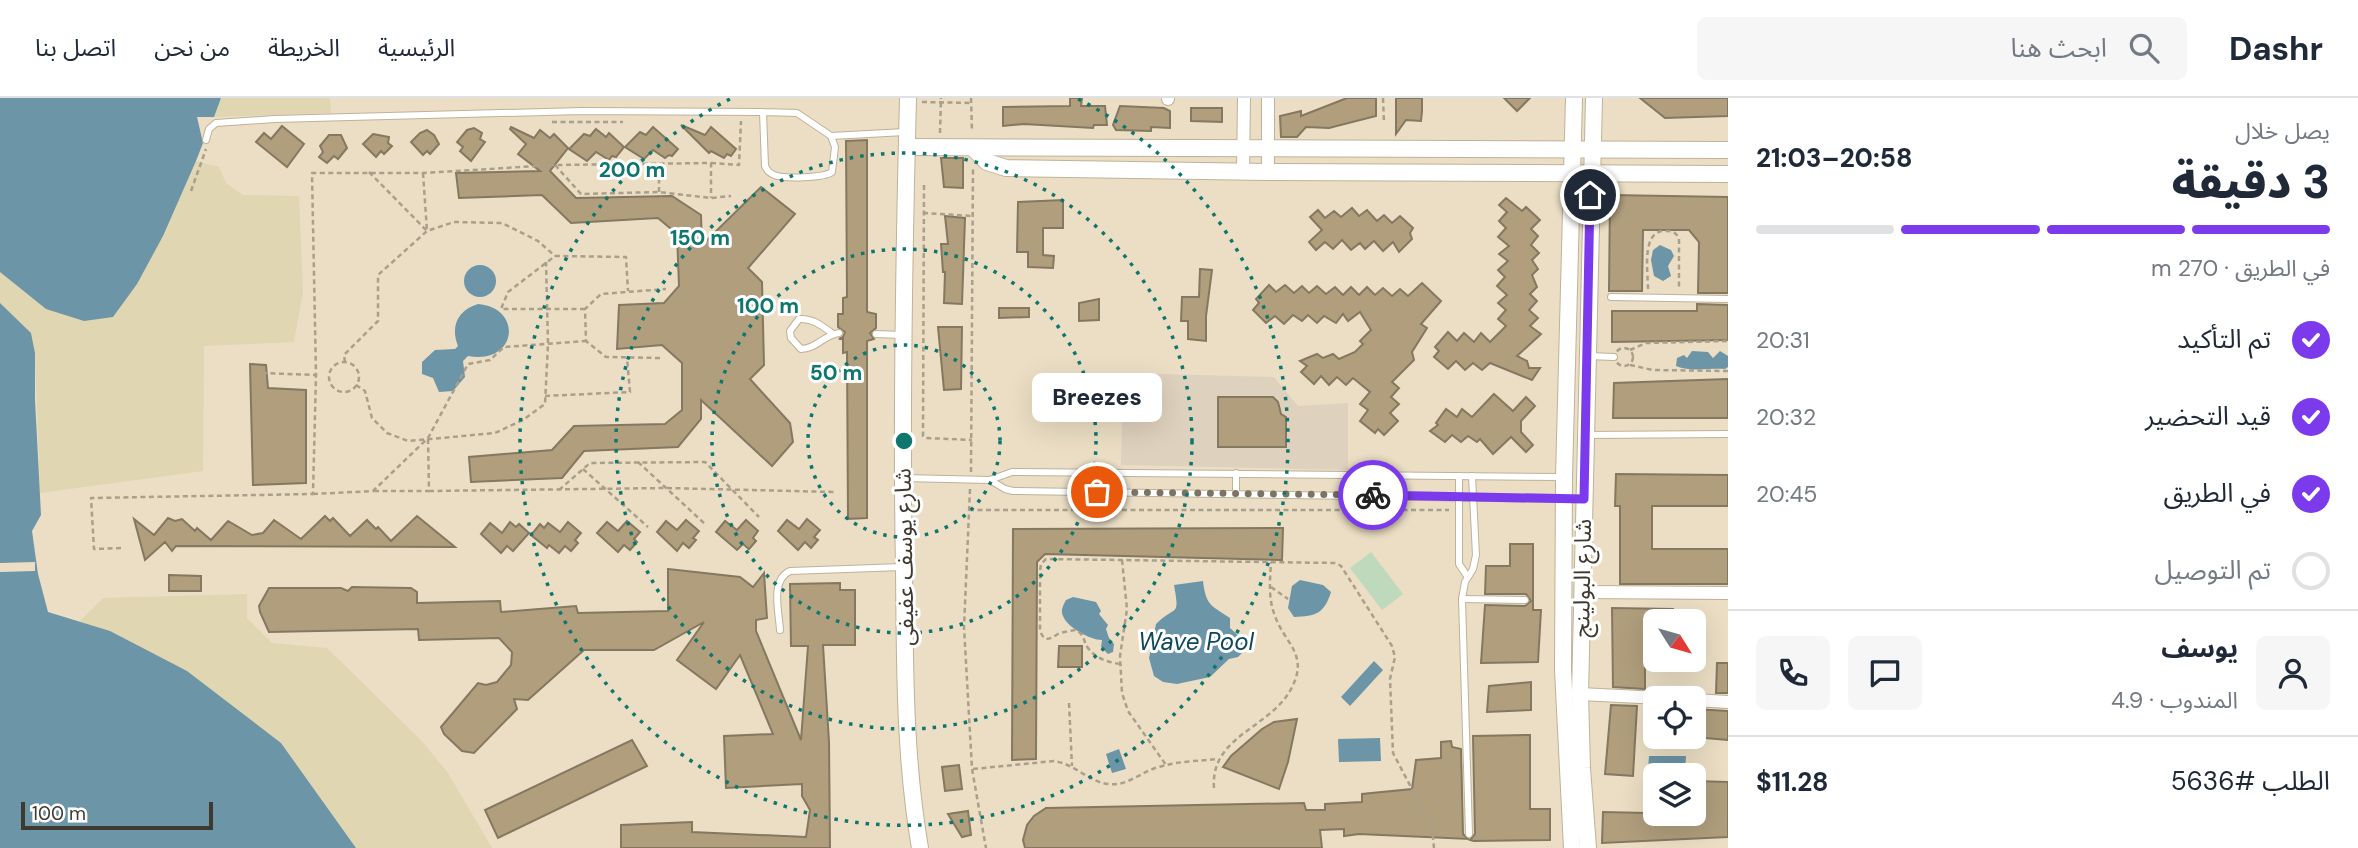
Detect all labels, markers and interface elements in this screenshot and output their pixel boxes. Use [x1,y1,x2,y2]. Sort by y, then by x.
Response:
search box [1697,17,2187,80]
text: Dashr [2229,27,2323,70]
icon: search [2125,29,2163,67]
text: ابحث هنا [2010,31,2107,65]
text: اتصل بنا [35,32,116,63]
text: من نحن [154,32,230,63]
text: الخريطة [268,32,340,63]
text: الرئيسية [378,32,455,63]
text: يصل خلال [2235,116,2330,146]
text: 20:58–21:03 [1756,141,1912,175]
text: 3 دقيقة [2171,152,2330,212]
text: 200 m [599,156,665,184]
pin [1560,165,1620,225]
icon: home [1571,176,1609,214]
text: 150 m [670,224,730,252]
text: في الطريق · 270 m [2151,253,2330,283]
text: 100 m [737,292,799,320]
icon: check [2292,321,2330,359]
text: تم التأكيد [2177,322,2271,356]
text: 20:31 [1756,325,1810,355]
text: 50 m [810,359,862,387]
callout: Breezes [1032,373,1162,422]
text: Breezes [1052,382,1142,412]
icon: check [2292,398,2330,436]
text: قيد التحضير [2145,399,2271,433]
text: 20:32 [1756,402,1816,432]
centre of rings [892,429,916,453]
courier [1338,460,1408,530]
pin [1067,462,1127,522]
street label: شارع يوسف عفيفى [887,468,923,646]
icon: bag [1078,473,1116,511]
icon: check [2292,475,2330,513]
icon: bike [1354,476,1392,514]
text: في الطريق [2164,476,2271,510]
text: 20:45 [1756,479,1817,509]
street label: شارع البولينج [1566,518,1600,638]
text: تم التوصيل [2155,553,2271,587]
north arrow [1643,609,1706,672]
map controls [1643,609,1706,826]
water label: Wave Pool [1138,626,1254,657]
text: يوسف [2161,631,2238,665]
button: phone [1756,636,1830,710]
button: chat [1848,636,1922,710]
button: person [2256,636,2330,710]
text: المندوب · 4.9 [2111,685,2238,715]
button: locate [1643,686,1706,749]
button: layers [1643,763,1706,826]
text: الطلب #5636 [2171,764,2330,798]
text: $11.28 [1756,765,1828,799]
scale bar [21,799,214,831]
text: 100 m [32,801,86,826]

